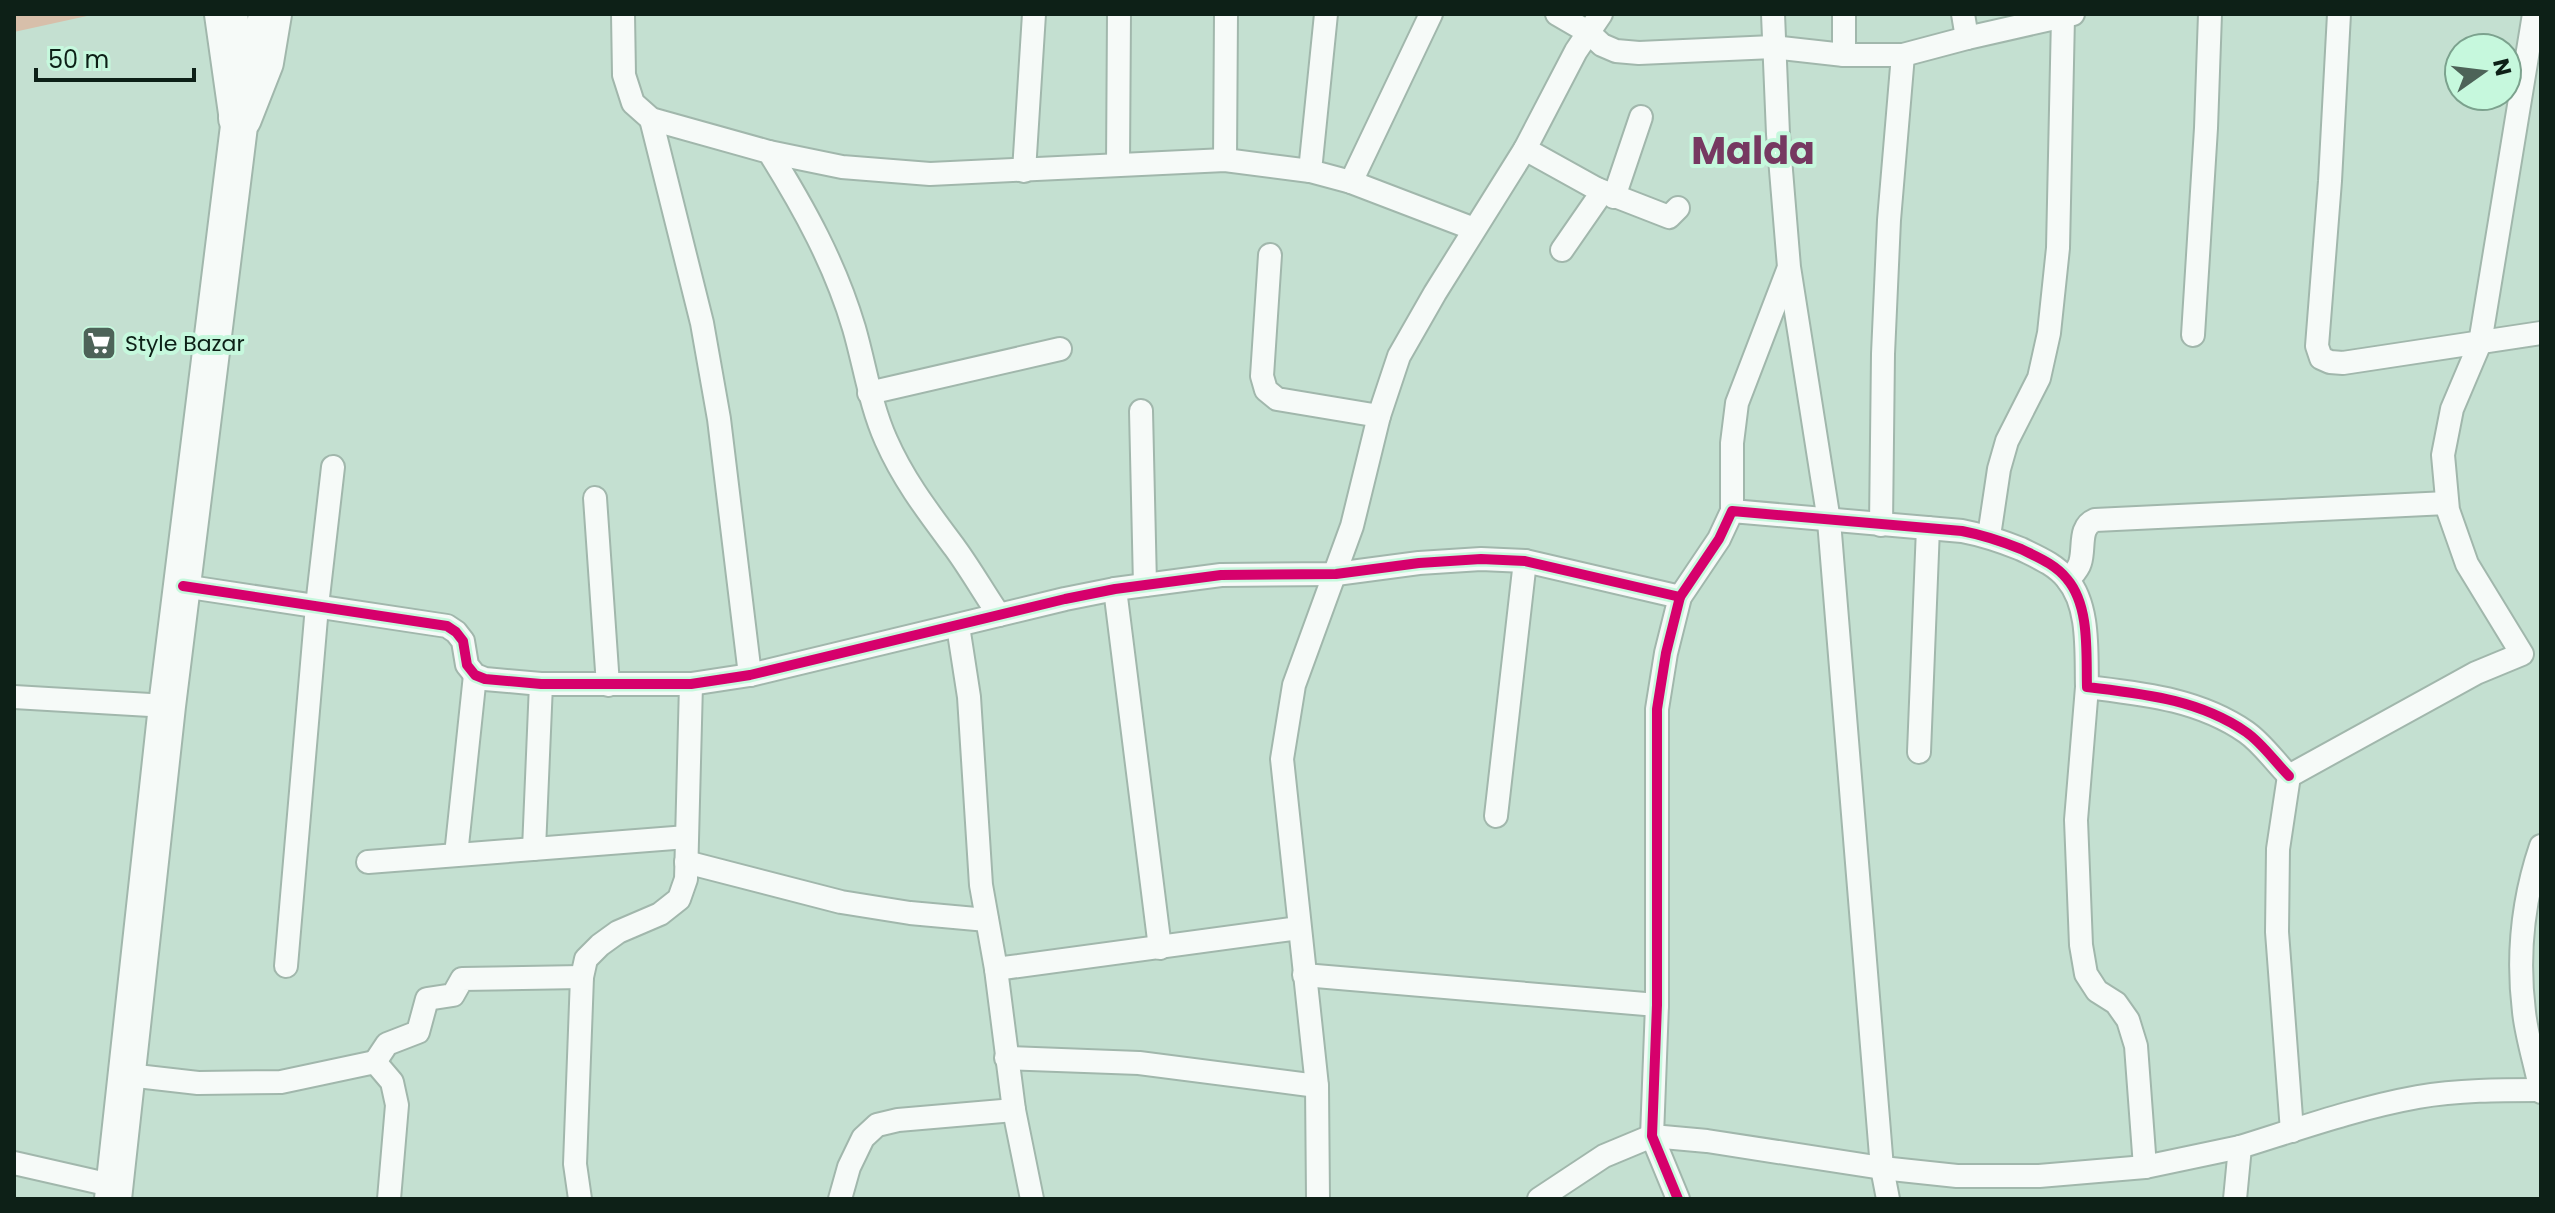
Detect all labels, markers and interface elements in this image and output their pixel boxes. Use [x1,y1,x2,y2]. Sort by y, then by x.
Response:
scale bar [36,32,194,82]
north arrow [2443,32,2523,112]
text: 50 m [48,43,109,76]
text: N [2485,56,2519,79]
district label: Malda [1691,124,1815,177]
supermarket icon: Style Bazar [80,324,118,362]
place label: Style Bazar [125,328,245,359]

